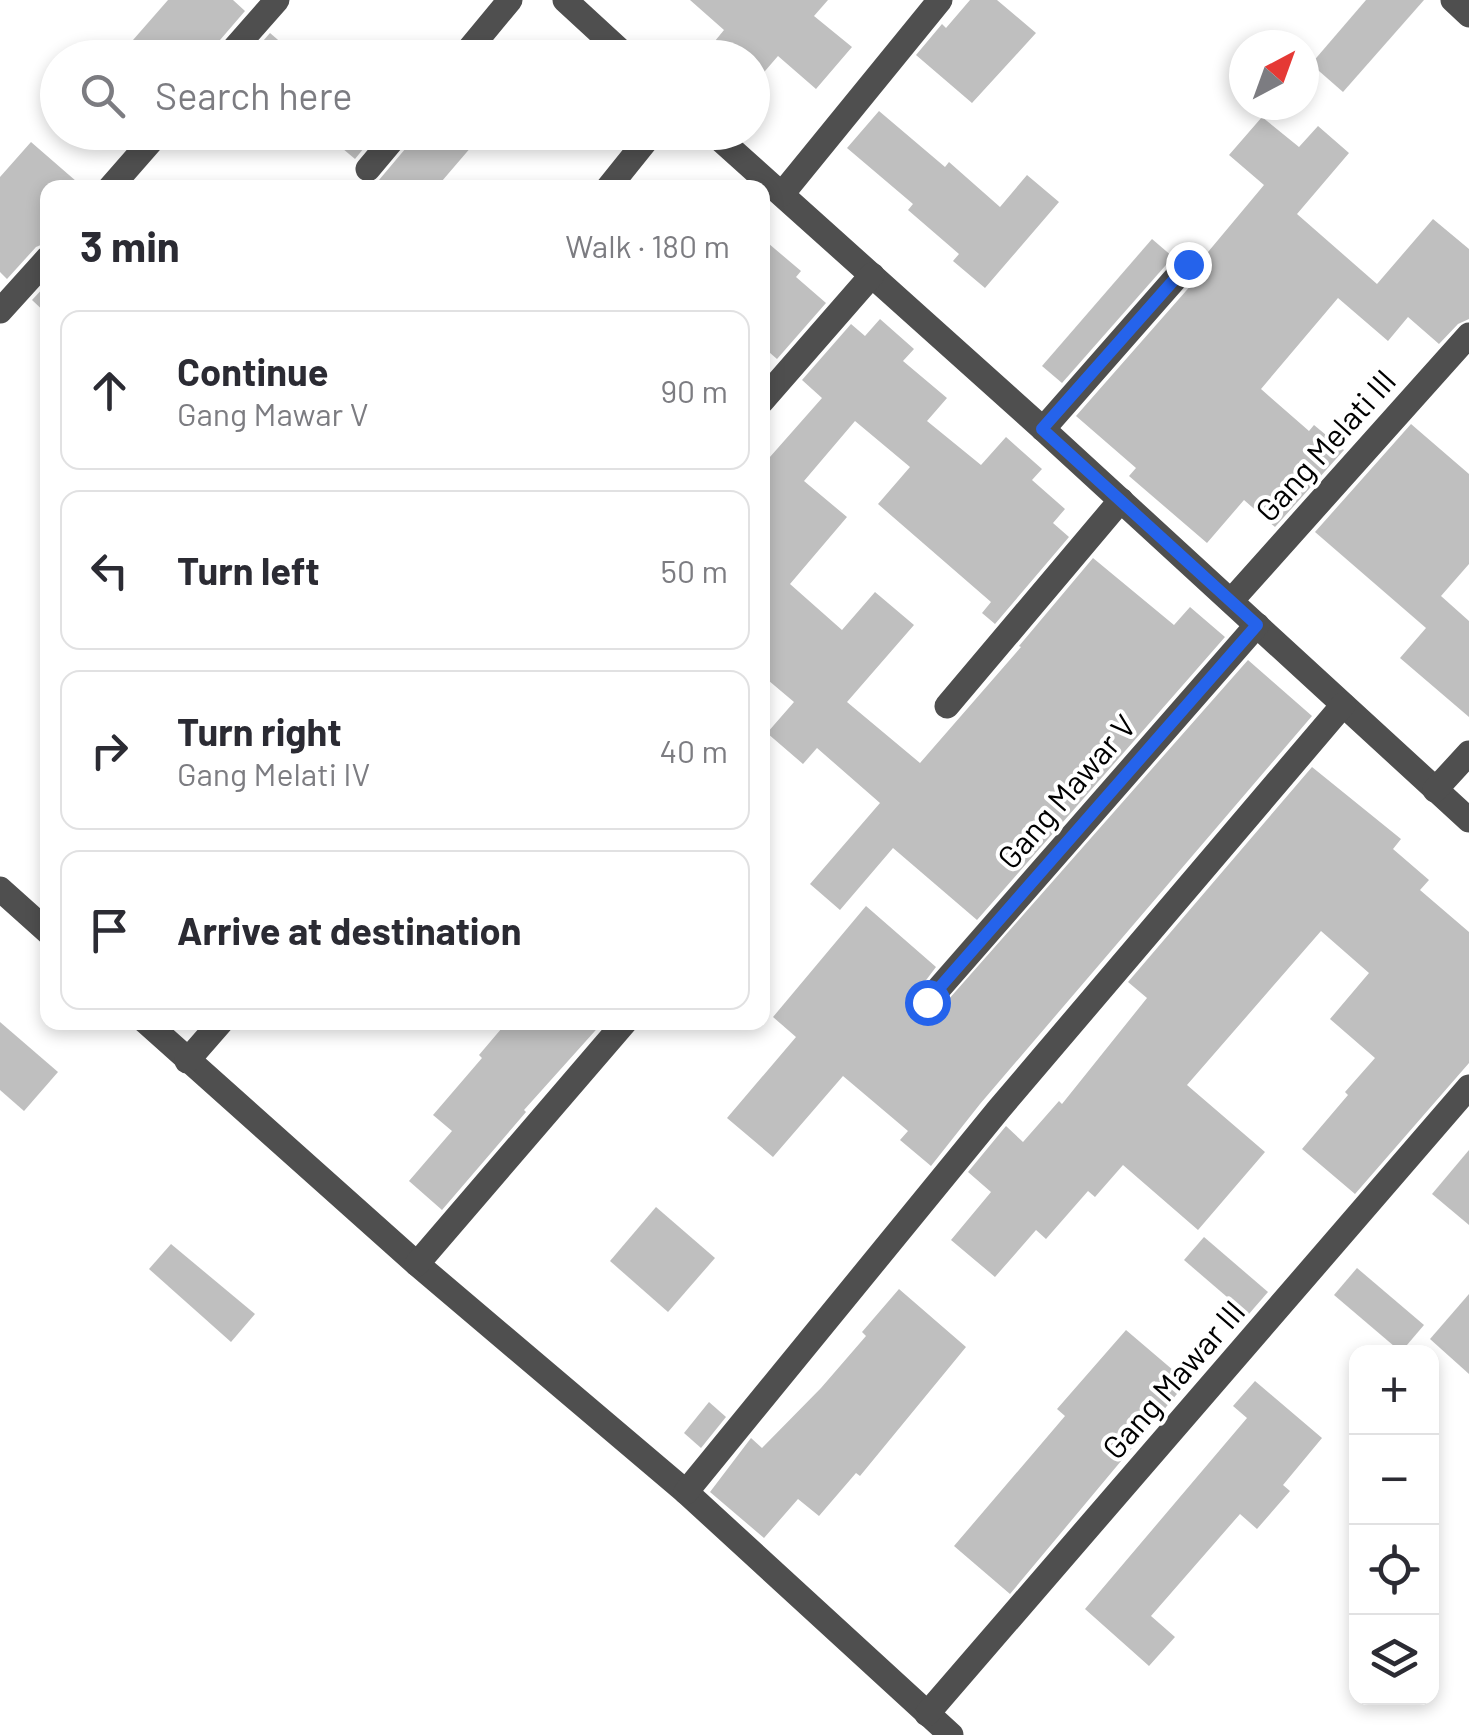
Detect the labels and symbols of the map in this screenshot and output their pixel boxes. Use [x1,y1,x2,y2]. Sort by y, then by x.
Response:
north arrow [1229,30,1319,120]
route end [1166,242,1212,288]
street label: Gang Melati III [1246,361,1403,528]
street label: Gang Mawar V [988,706,1143,875]
route start [905,980,951,1026]
street label: Gang Mawar III [1093,1292,1252,1466]

